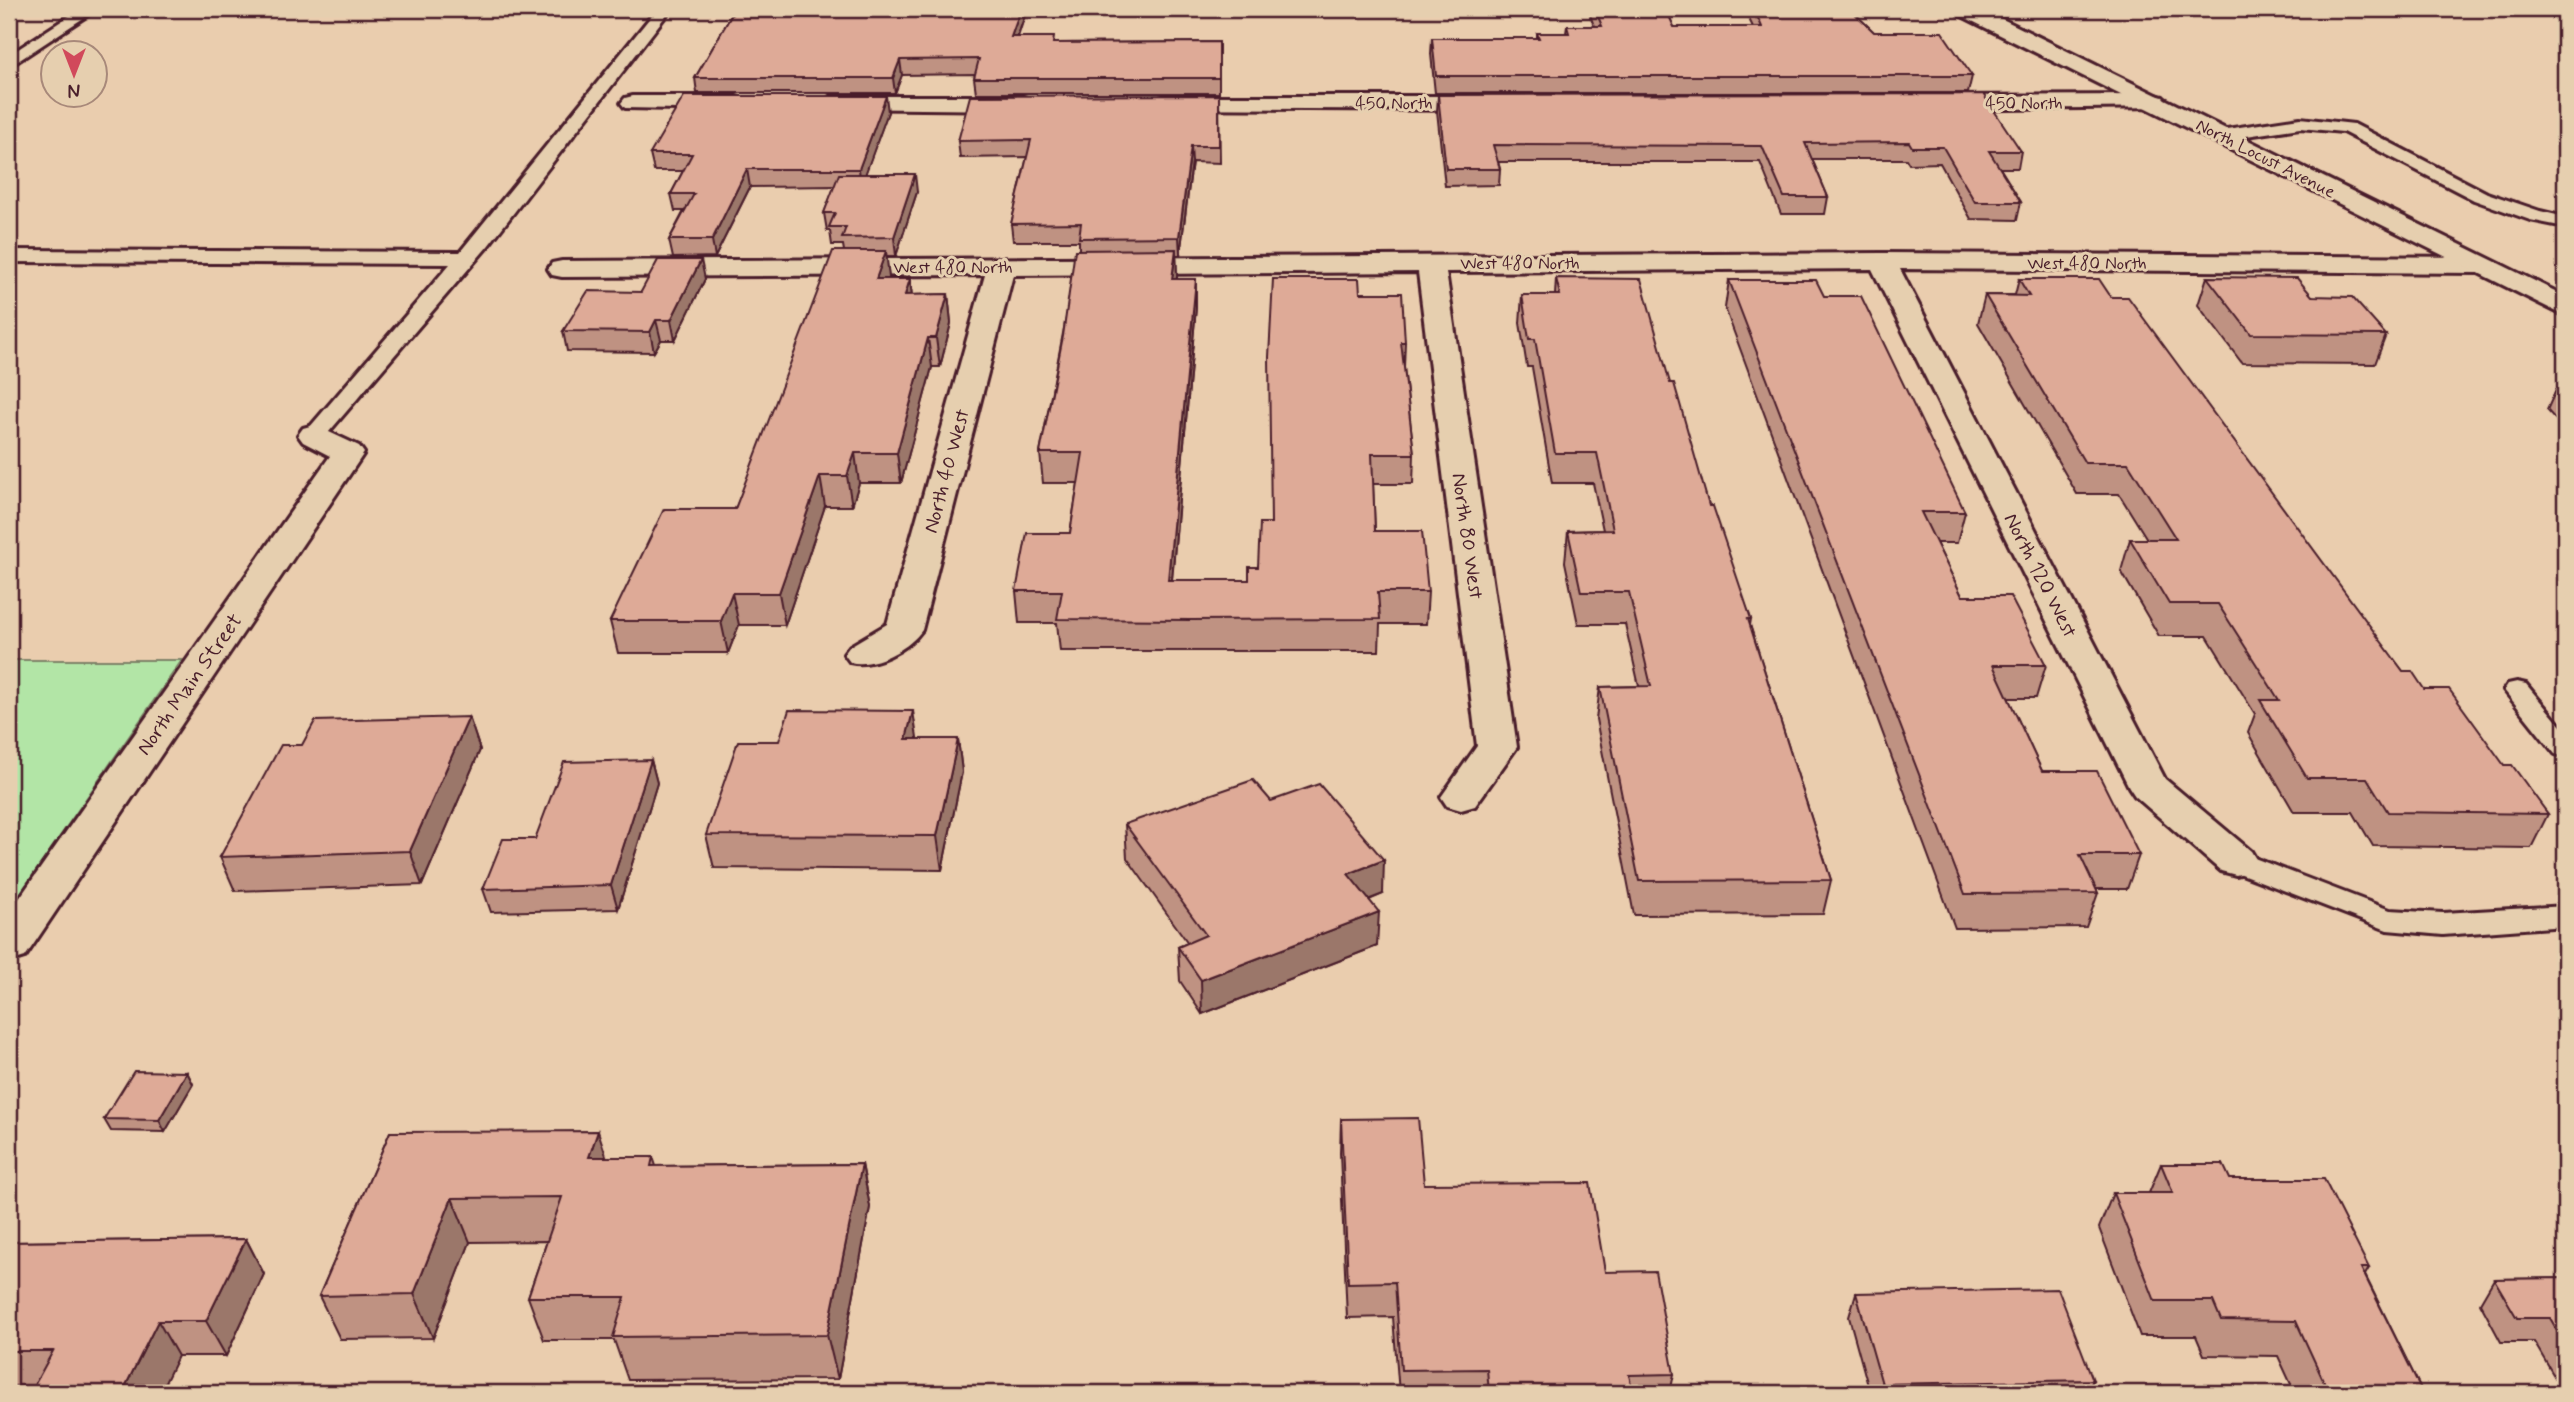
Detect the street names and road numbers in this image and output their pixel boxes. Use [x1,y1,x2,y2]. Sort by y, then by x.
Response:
street label: 450 North [1355,92,1433,116]
street label: 450 North [1985,92,2063,116]
street label: North Locust Avenue [2192,113,2340,205]
street label: West 480 North [1460,252,1580,276]
street label: West 480 North [2027,252,2147,276]
street label: West 480 North [893,256,1013,280]
street label: North 40 West [917,406,977,536]
street label: North 80 West [1444,471,1490,601]
street label: North 120 West [1997,508,2084,643]
street label: North Main Street [130,608,249,761]

